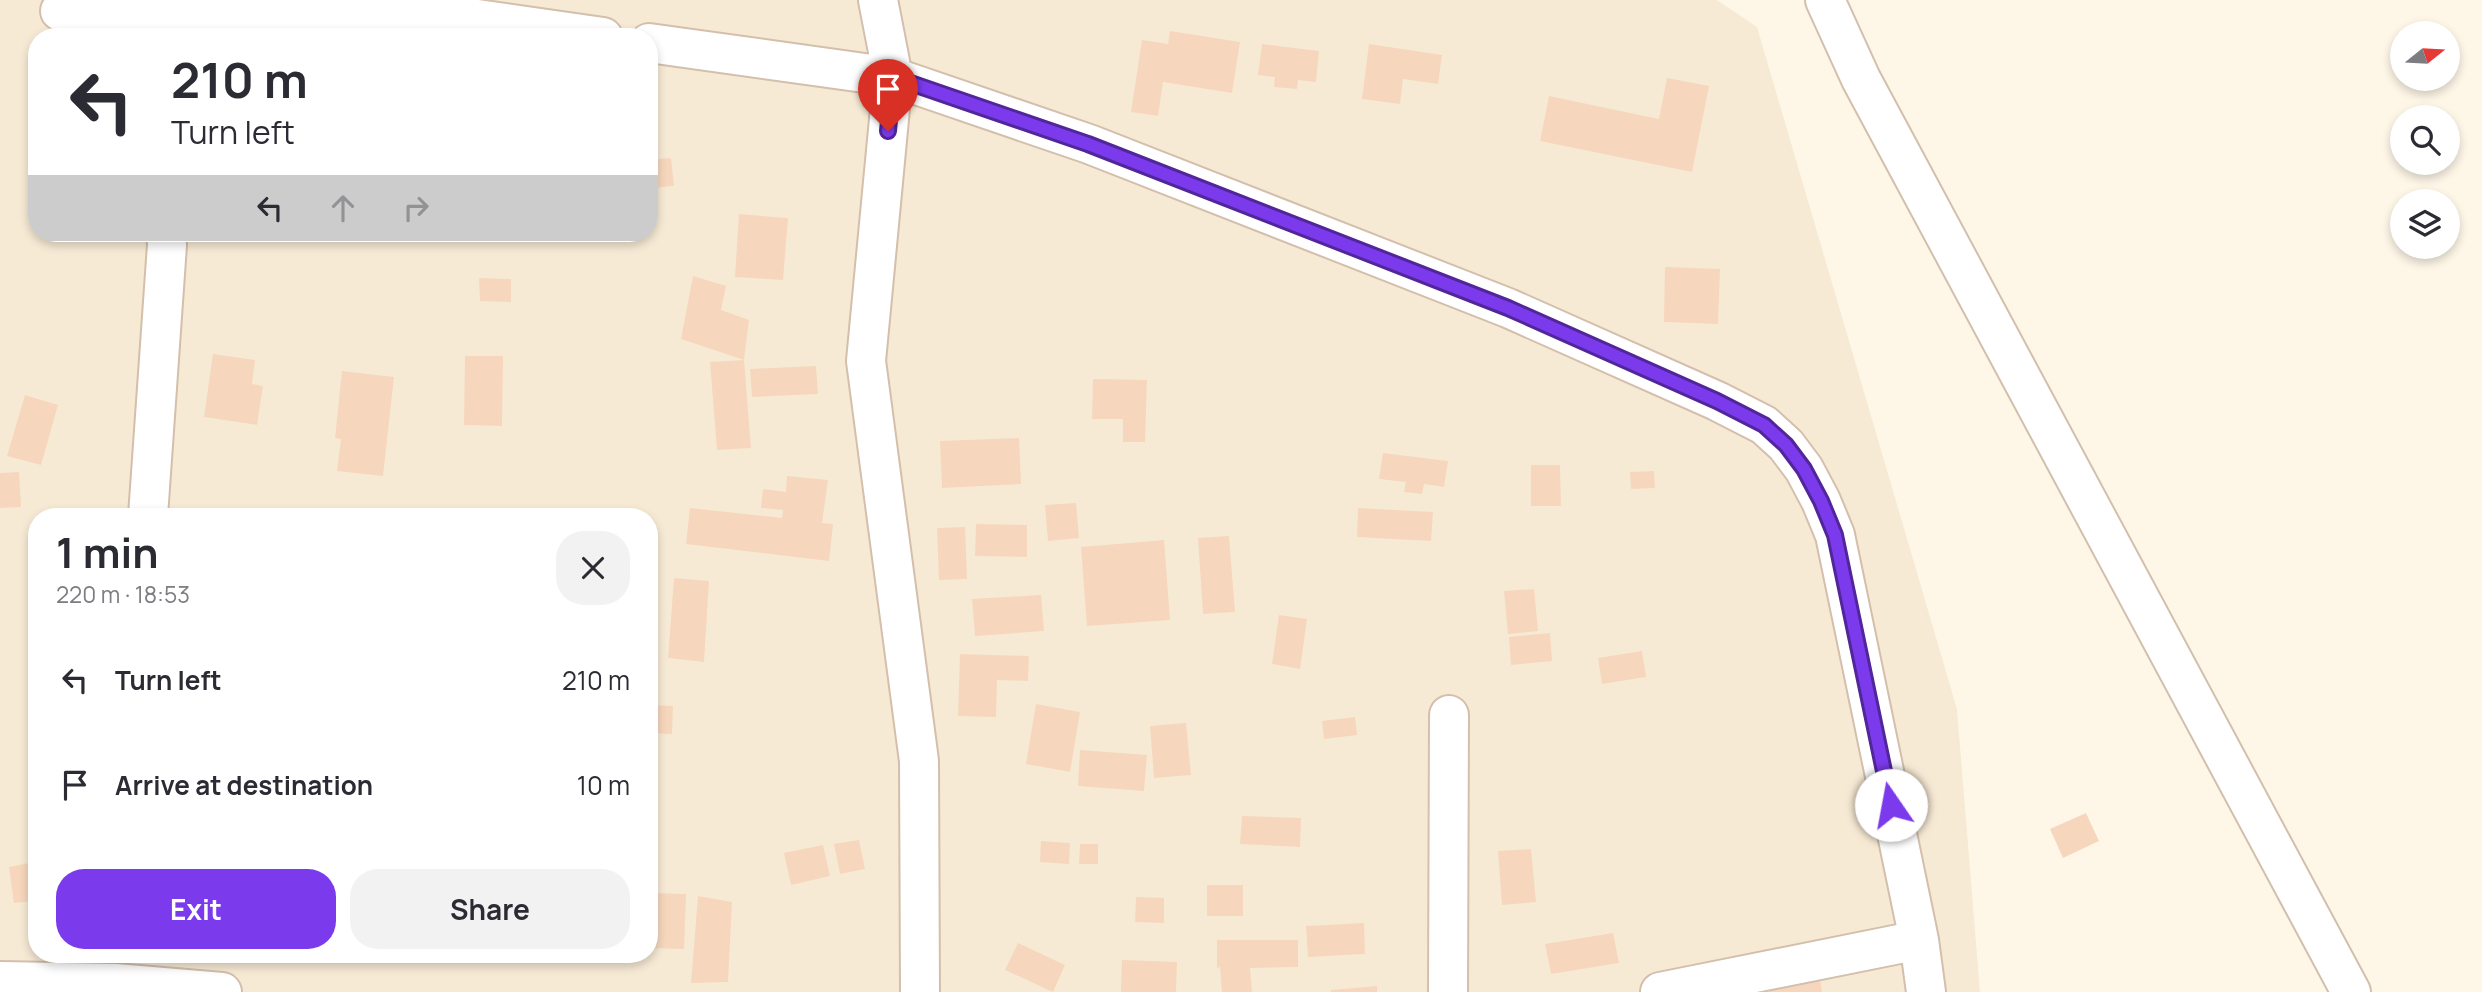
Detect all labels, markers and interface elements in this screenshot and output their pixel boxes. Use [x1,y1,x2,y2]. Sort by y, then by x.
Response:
north arrow [2390,21,2460,91]
map controls [2390,21,2460,259]
text: 210 m [171,46,308,113]
icon: left [56,56,147,147]
pin [858,59,918,131]
icon: arrive [869,70,907,108]
button: search [2390,105,2460,175]
text: Turn left [171,110,295,154]
icon: left [251,189,289,227]
icon: ahead [324,189,362,227]
icon: right [397,189,435,227]
button: layers [2390,189,2460,259]
text: 1 min [56,523,159,581]
button: close [556,531,630,605]
text: 220 m · 18:53 [56,578,190,610]
icon: left [56,661,94,699]
text: Turn left [115,662,222,698]
text: 210 m [562,662,630,698]
icon: arrive [56,766,94,804]
text: Arrive at destination [115,767,373,803]
text: 10 m [577,767,630,803]
position arrow [1854,768,1928,842]
button: Exit [56,869,336,949]
button: Share [350,869,630,949]

